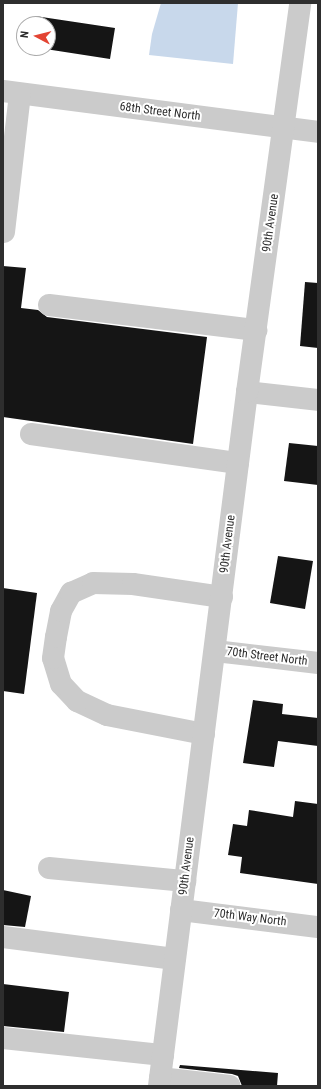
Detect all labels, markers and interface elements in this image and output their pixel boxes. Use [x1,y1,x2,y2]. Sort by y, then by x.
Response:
north arrow [16,16,56,56]
text: N [18,30,31,39]
street label: 68th Street North [119,100,201,124]
street label: 90th Avenue [260,193,282,253]
street label: 90th Avenue [217,514,239,574]
street label: 70th Street North [226,645,308,669]
street label: 90th Avenue [176,836,198,896]
street label: 70th Way North [213,906,287,930]

